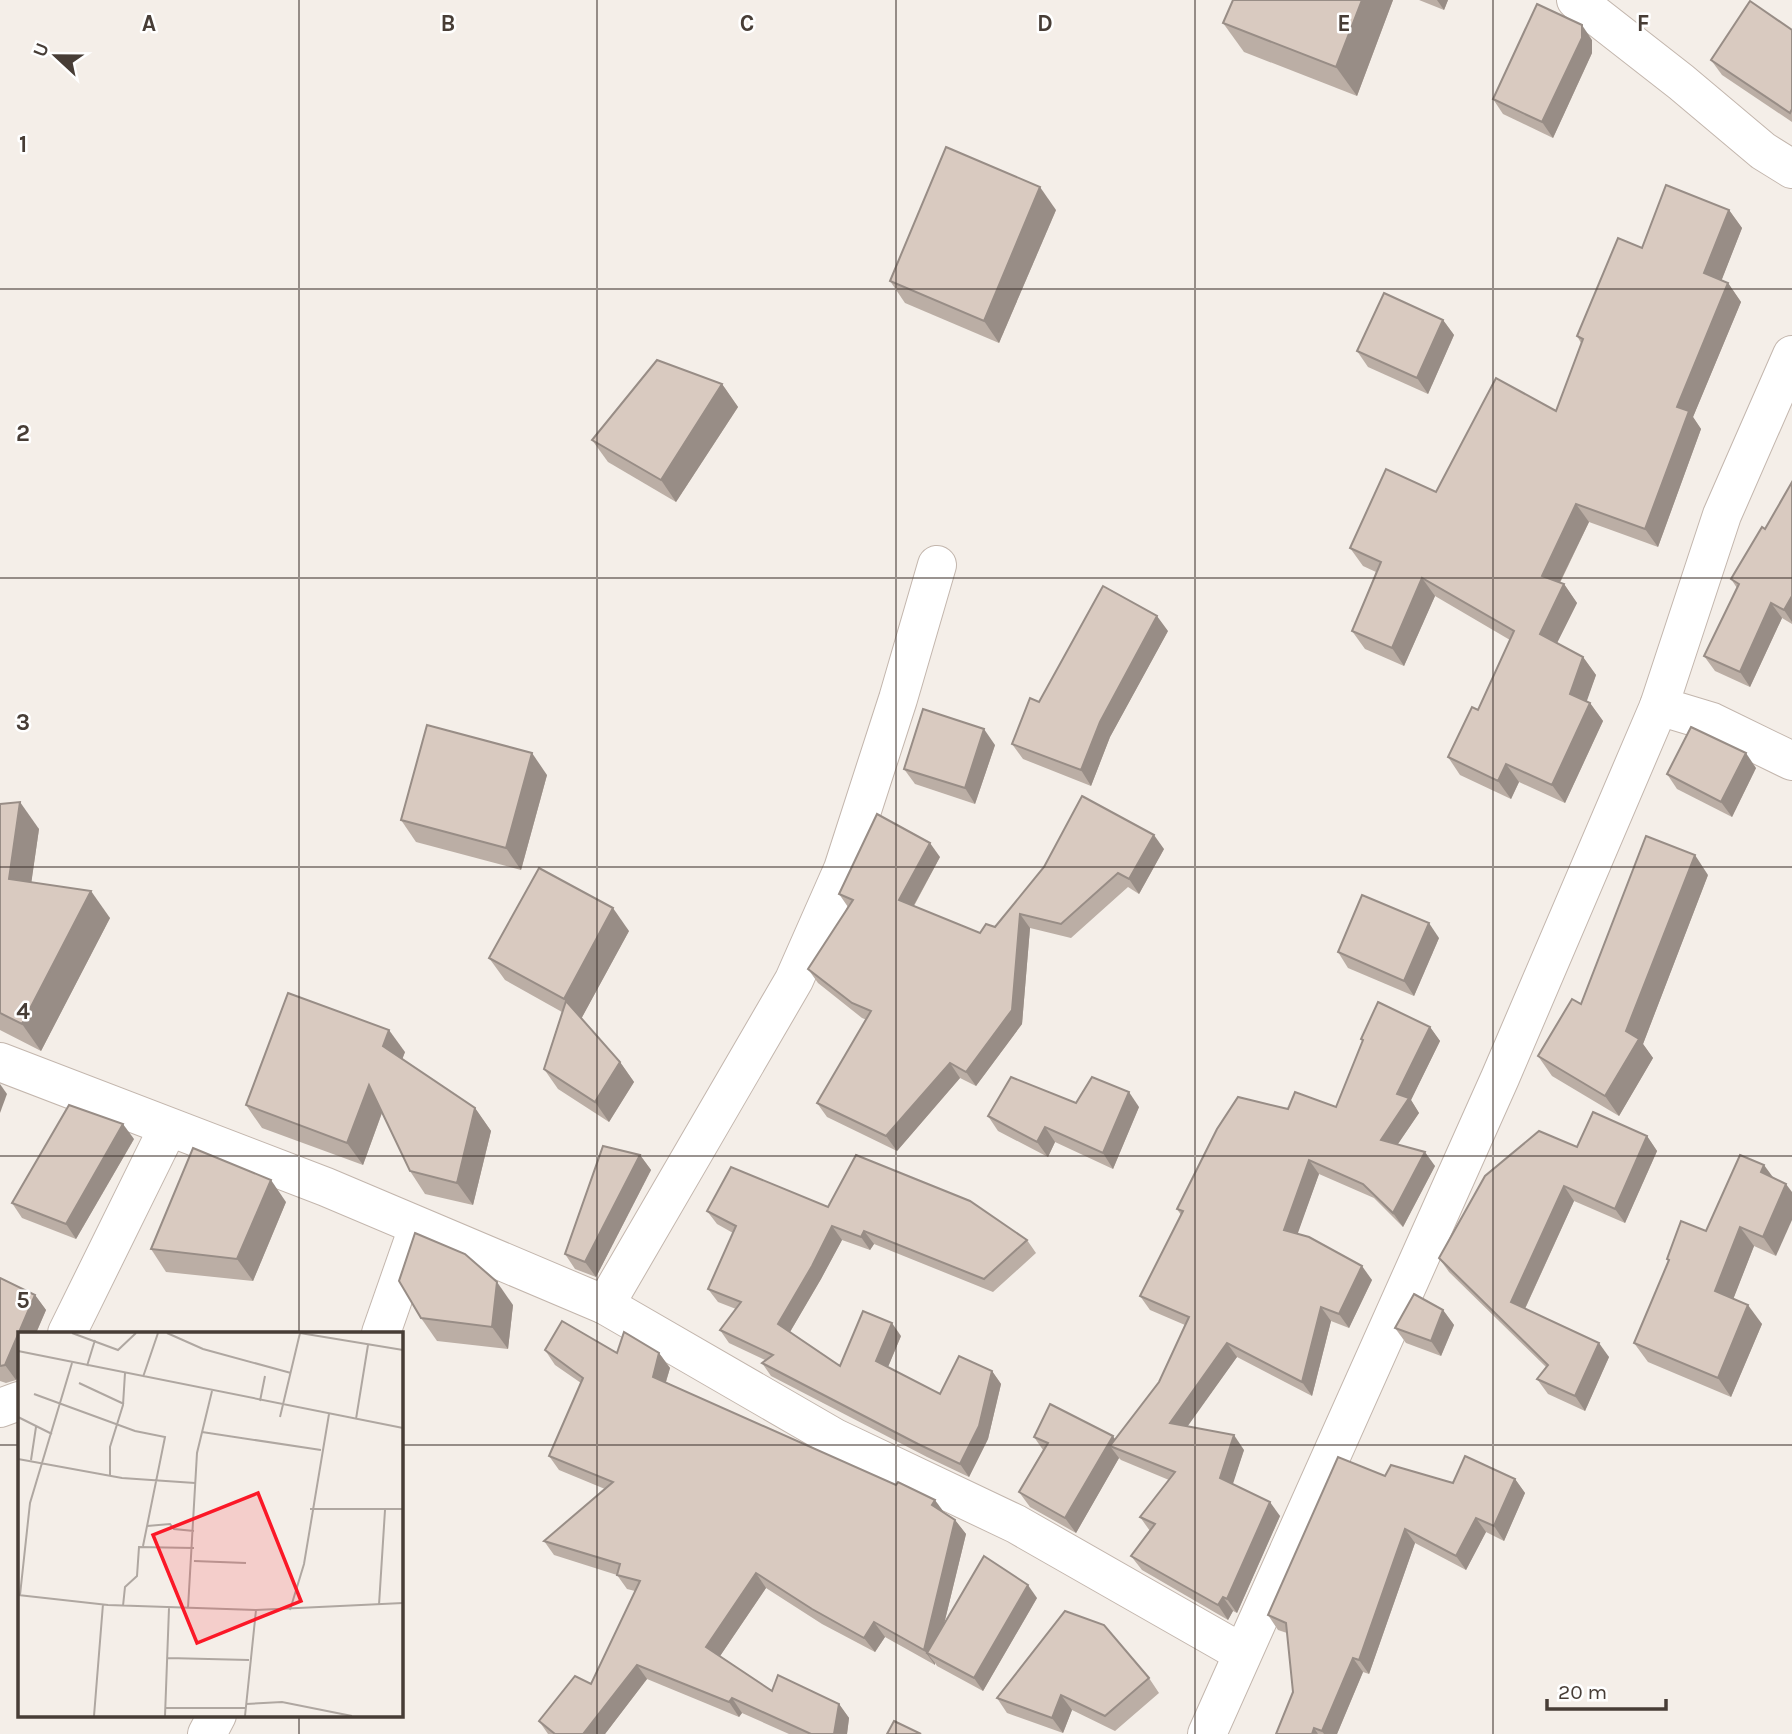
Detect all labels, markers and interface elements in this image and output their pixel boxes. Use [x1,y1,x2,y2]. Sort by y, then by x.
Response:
text: A [142,10,156,37]
text: B [441,10,455,37]
text: C [740,10,754,37]
text: D [1037,10,1053,37]
text: E [1337,10,1351,37]
text: F [1637,10,1649,37]
north arrow [21,21,91,91]
text: U [29,40,54,60]
text: 1 [19,131,27,158]
text: 2 [16,420,30,447]
text: 3 [16,709,30,736]
text: 4 [16,998,30,1025]
text: 5 [16,1287,30,1314]
inset map [18,1332,402,1716]
scale bar [1547,1668,1666,1712]
text: 20 m [1558,1680,1607,1704]

